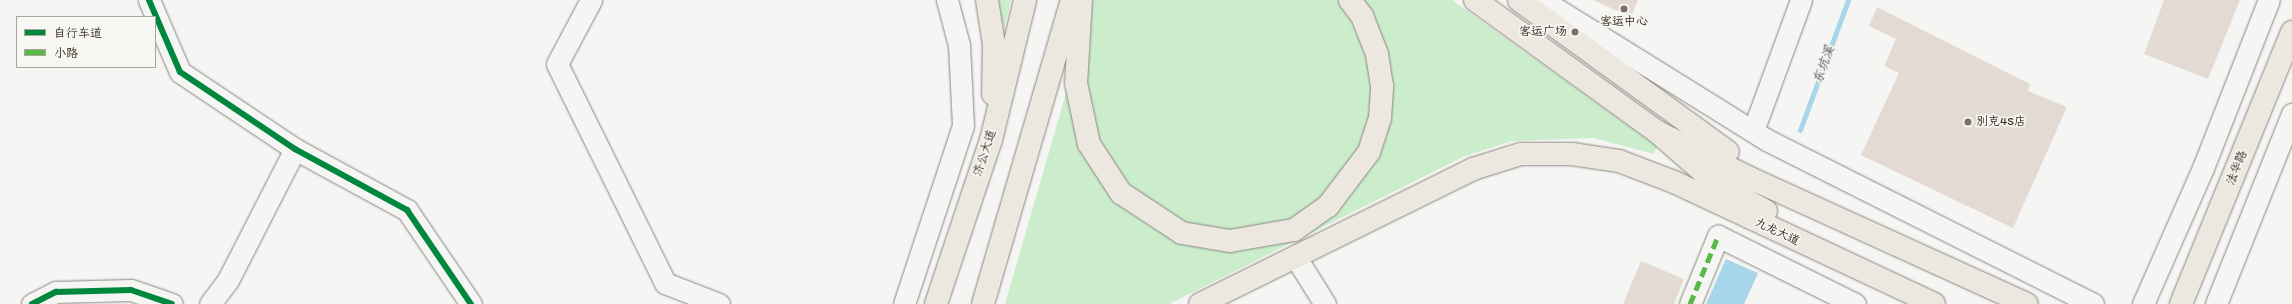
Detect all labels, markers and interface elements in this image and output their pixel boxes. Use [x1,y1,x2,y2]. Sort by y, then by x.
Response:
marker: 客运中心 [1619,4,1629,14]
place label: 客运中心 [1600,15,1648,29]
legend [16,16,156,68]
place label: 客运广场 [1519,25,1567,39]
text: 自行车道 [54,26,102,40]
marker: 客运广场 [1570,27,1580,37]
water label: 东坑溪 [1810,44,1838,86]
text: 小路 [54,46,78,60]
place label: 别克4S店 [1976,115,2026,129]
marker: 别克4S店 [1963,117,1973,127]
street label: 济公大道 [971,128,999,178]
street label: 法华路 [2224,149,2250,187]
street label: 九龙大道 [1752,215,1802,249]

